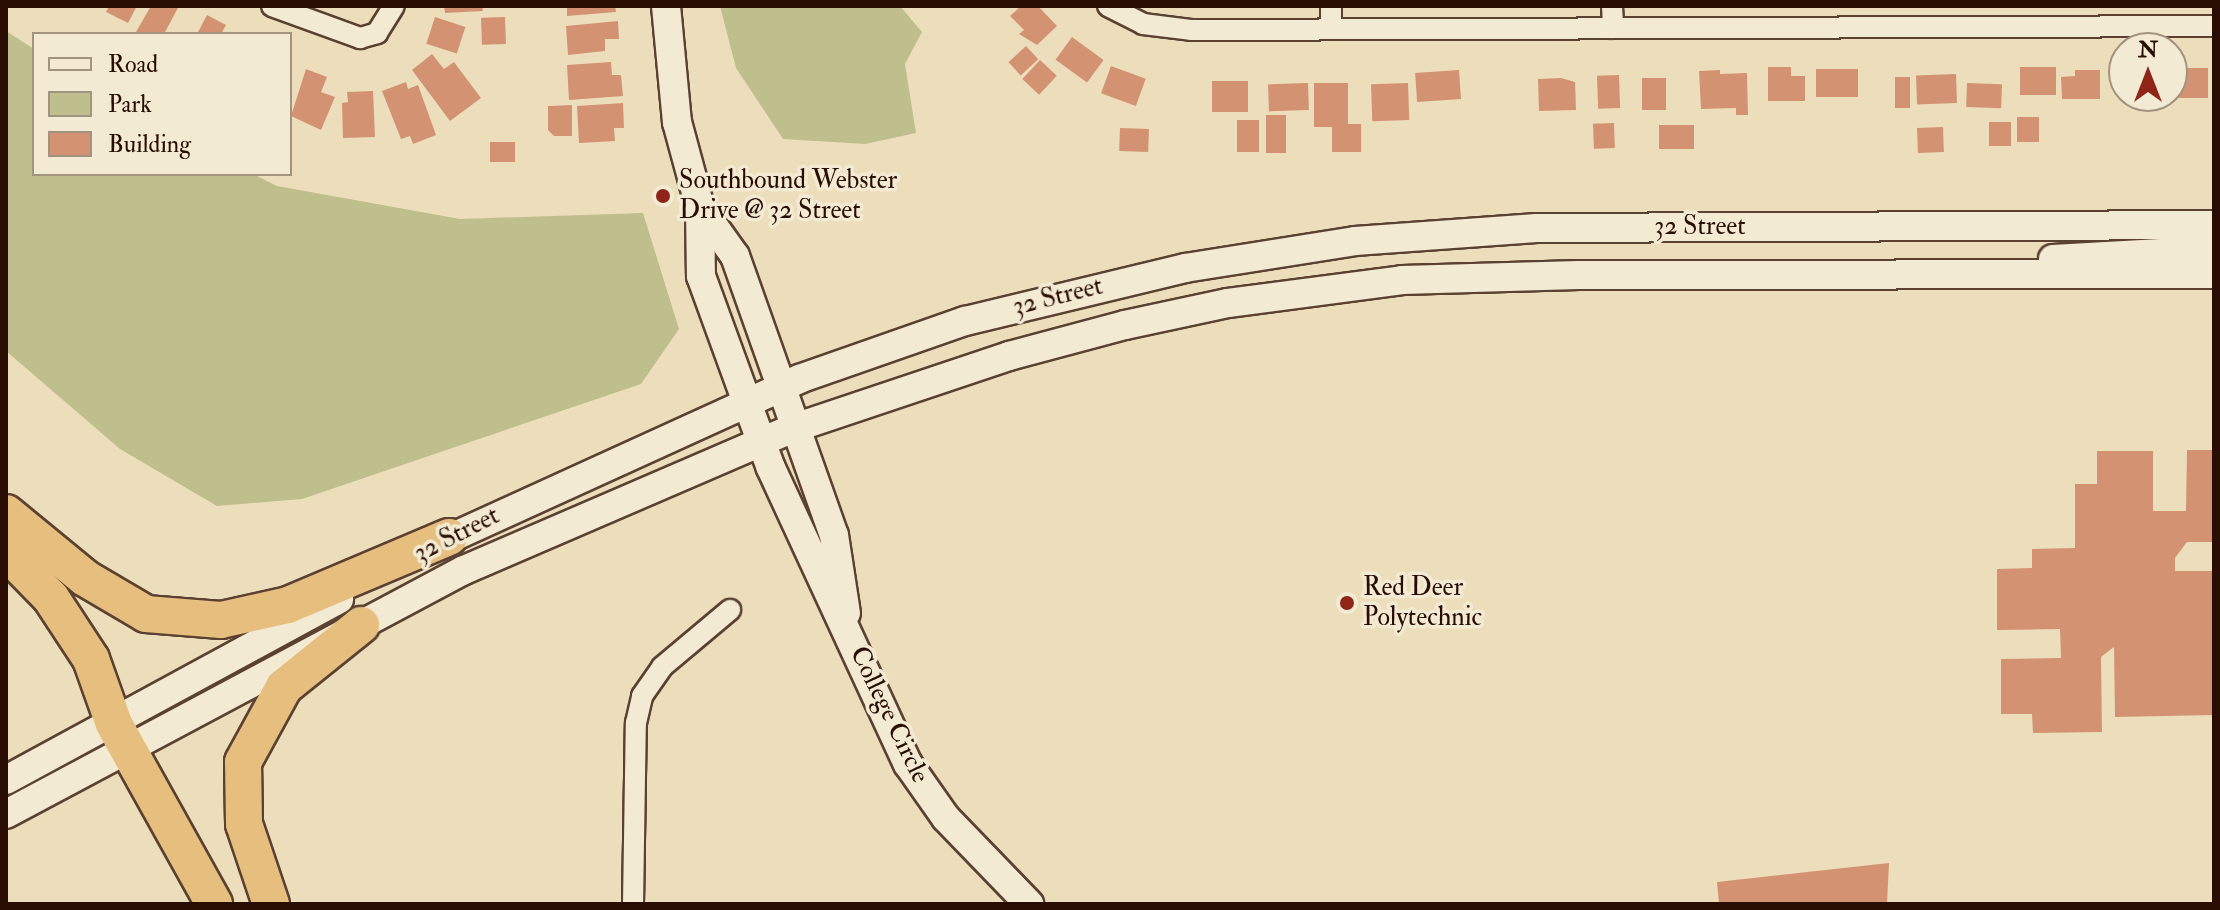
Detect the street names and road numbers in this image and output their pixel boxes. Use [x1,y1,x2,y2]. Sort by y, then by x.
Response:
street label: 32 Street [1654,211,1746,243]
street label: 32 Street [1010,271,1106,323]
street label: 32 Street [409,500,505,570]
street label: College Circle [843,642,935,788]

